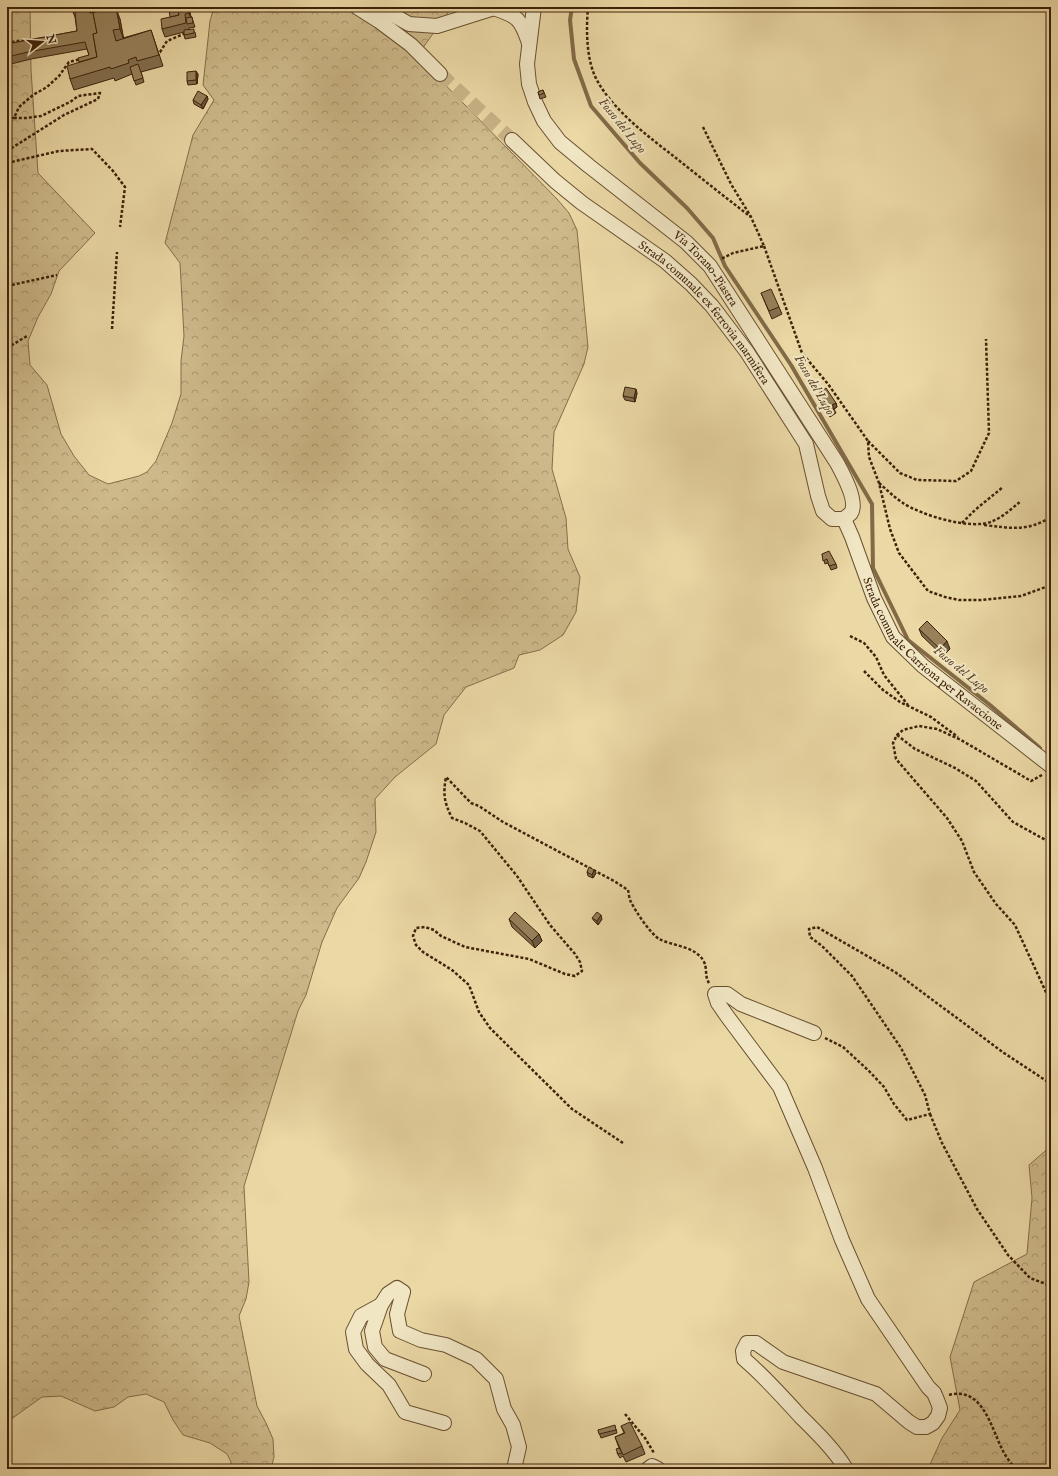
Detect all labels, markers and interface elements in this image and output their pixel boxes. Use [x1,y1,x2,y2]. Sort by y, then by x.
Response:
north arrow [22,22,62,62]
text: N [42,32,59,46]
water label: Fosso del Lupo [594,95,650,158]
street label: Via Torano-Piastra [670,227,742,310]
street label: Strada comunale ex ferrovia marmifera [636,237,774,388]
water label: Fosso del Lupo [790,352,838,419]
street label: Strada comunale Carriona per Ravaccione [860,575,1006,733]
water label: Fosso del Lupo [930,642,993,698]

